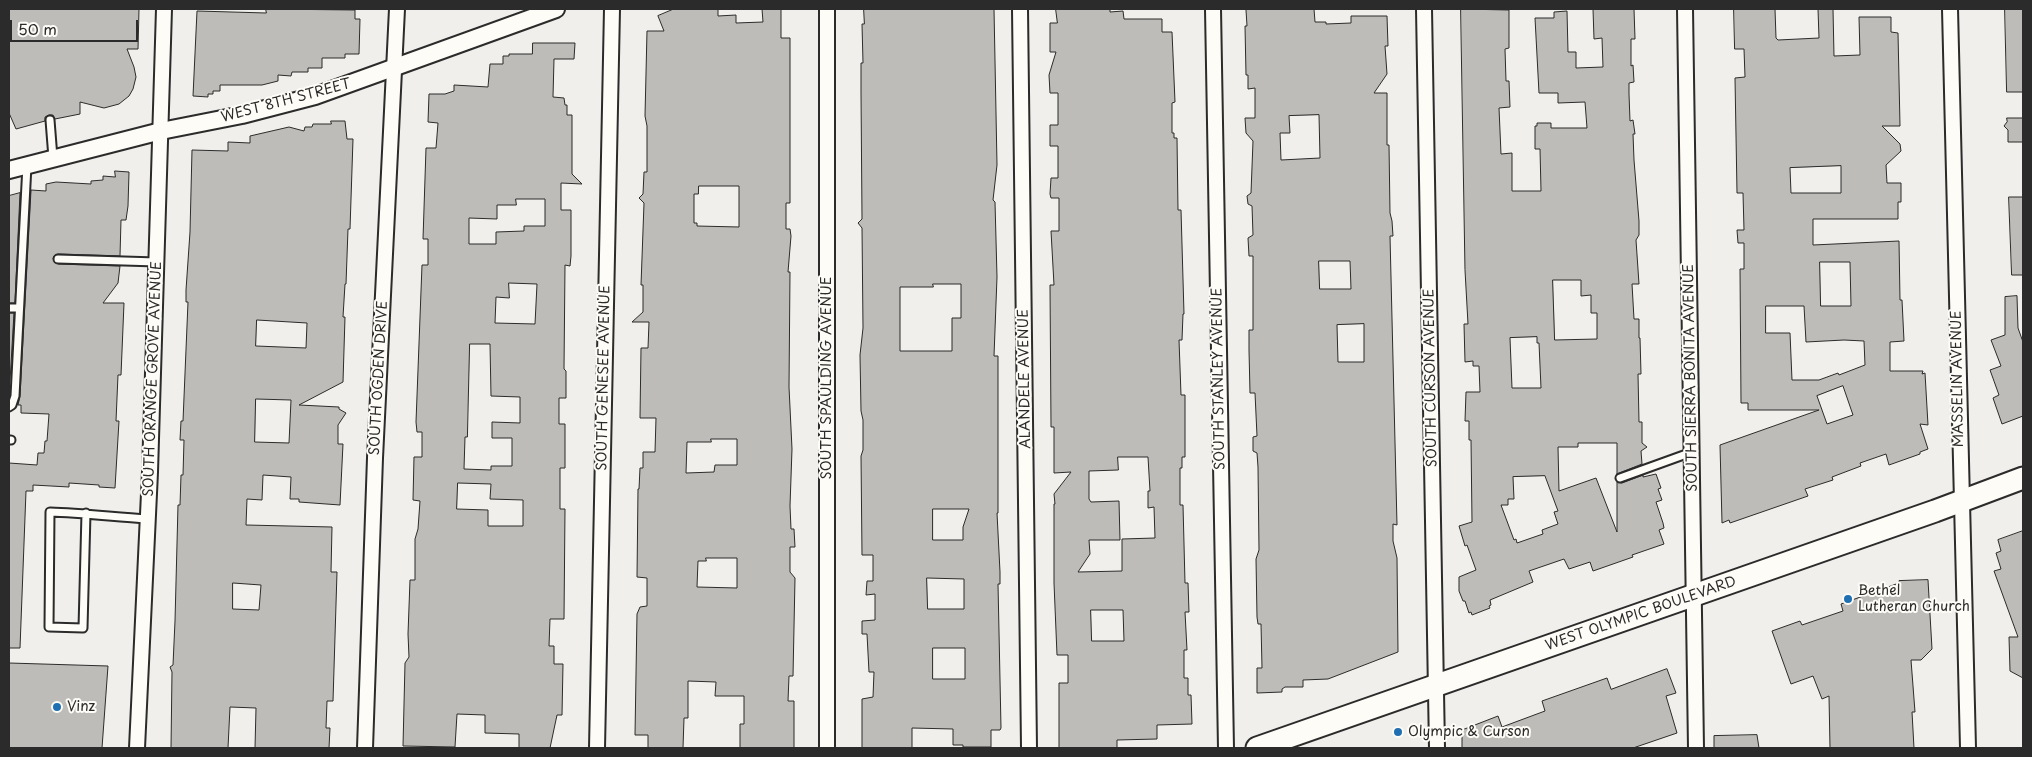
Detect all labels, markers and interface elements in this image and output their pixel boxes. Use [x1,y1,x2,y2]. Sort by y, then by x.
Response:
scale bar [12,10,140,42]
text: 50 m [18,17,57,40]
street label: WEST 8TH STREET [219,76,353,126]
street label: SOUTH ORANGE GROVE AVENUE [140,261,166,497]
street label: SOUTH SIERRA BONITA AVENUE [1681,264,1701,492]
street label: SOUTH SPAULDING AVENUE [819,277,835,479]
street label: SOUTH GENESEE AVENUE [594,285,614,471]
street label: SOUTH STANLEY AVENUE [1209,288,1229,470]
street label: SOUTH CURSON AVENUE [1421,289,1441,467]
street label: SOUTH OGDEN DRIVE [367,300,391,456]
street label: ALANDELE AVENUE [1015,309,1035,449]
street label: MASSELIN AVENUE [1948,310,1968,448]
street label: WEST OLYMPIC BOULEVARD [1543,573,1739,655]
place label: Bethel Lutheran Church [1858,583,1970,616]
marker: Bethel Lutheran Church [1842,593,1854,605]
place label: Vinz [67,699,95,715]
marker: Vinz [51,701,63,713]
place label: Olympic & Curson [1408,724,1530,740]
marker: Olympic & Curson [1392,726,1404,738]

